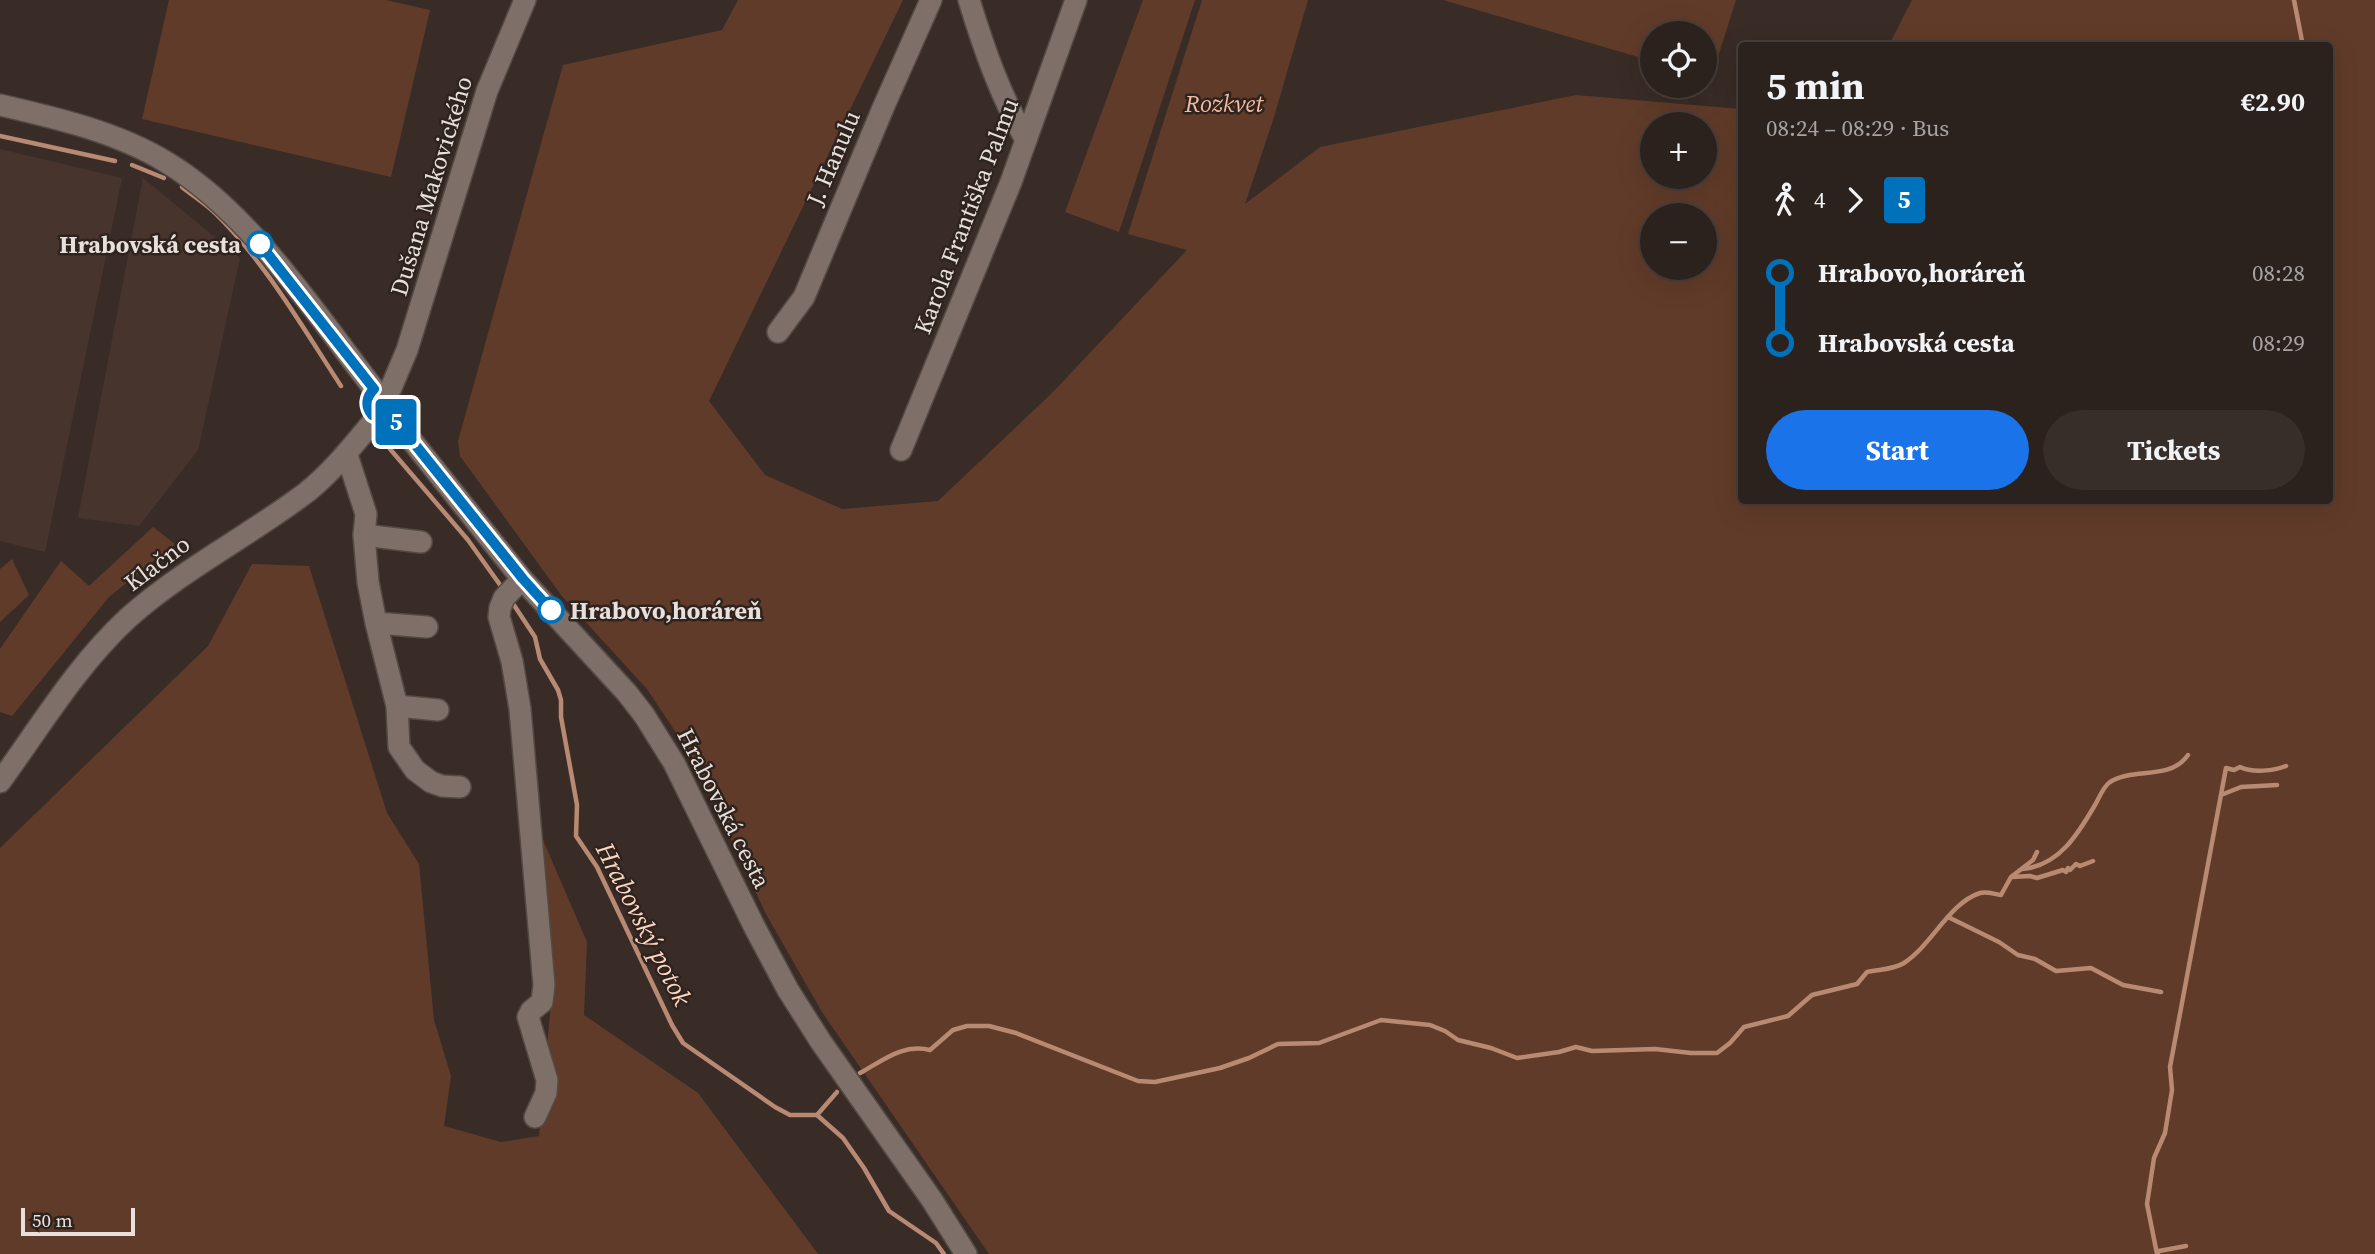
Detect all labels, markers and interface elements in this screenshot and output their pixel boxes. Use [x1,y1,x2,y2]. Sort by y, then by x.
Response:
map controls [1640,21,1717,280]
button: locate [1640,21,1717,98]
text: 5 min [1766,60,1865,112]
street label: Dušana Makovického [382,72,480,300]
text: €2.90 [2241,84,2305,120]
park label: Rozkvet [1184,87,1264,120]
street label: Karola Františka Palmu [906,93,1026,339]
street label: J. Hanulu [798,105,868,212]
button: + [1640,112,1717,189]
text: 08:24 – 08:29 · Bus [1766,112,1949,144]
icon: walk [1766,181,1804,219]
icon: forward [1836,181,1874,219]
text: 5 [1898,183,1911,216]
text: 4 [1814,184,1826,216]
button: − [1640,203,1717,280]
place label: Hrabovská cesta [59,228,241,261]
marker: Hrabovská cesta [247,231,273,257]
text: Hrabovo,horáreň [1818,255,2026,291]
text: 08:28 [2252,257,2305,289]
text: Hrabovská cesta [1818,325,2015,361]
text: 08:29 [2252,327,2305,359]
line badge: 5 [373,399,419,445]
text: 5 [389,405,403,438]
button: Start [1766,410,2029,490]
button: Tickets [2043,410,2305,490]
street label: Klačno [117,527,197,599]
place label: Hrabovo,horáreň [570,594,762,627]
marker: Hrabovo,horáreň [538,597,564,623]
street label: Hrabovská cesta [669,722,779,894]
water label: Hrabovský potok [587,835,701,1013]
scale bar [21,1205,135,1237]
text: 50 m [32,1207,73,1233]

